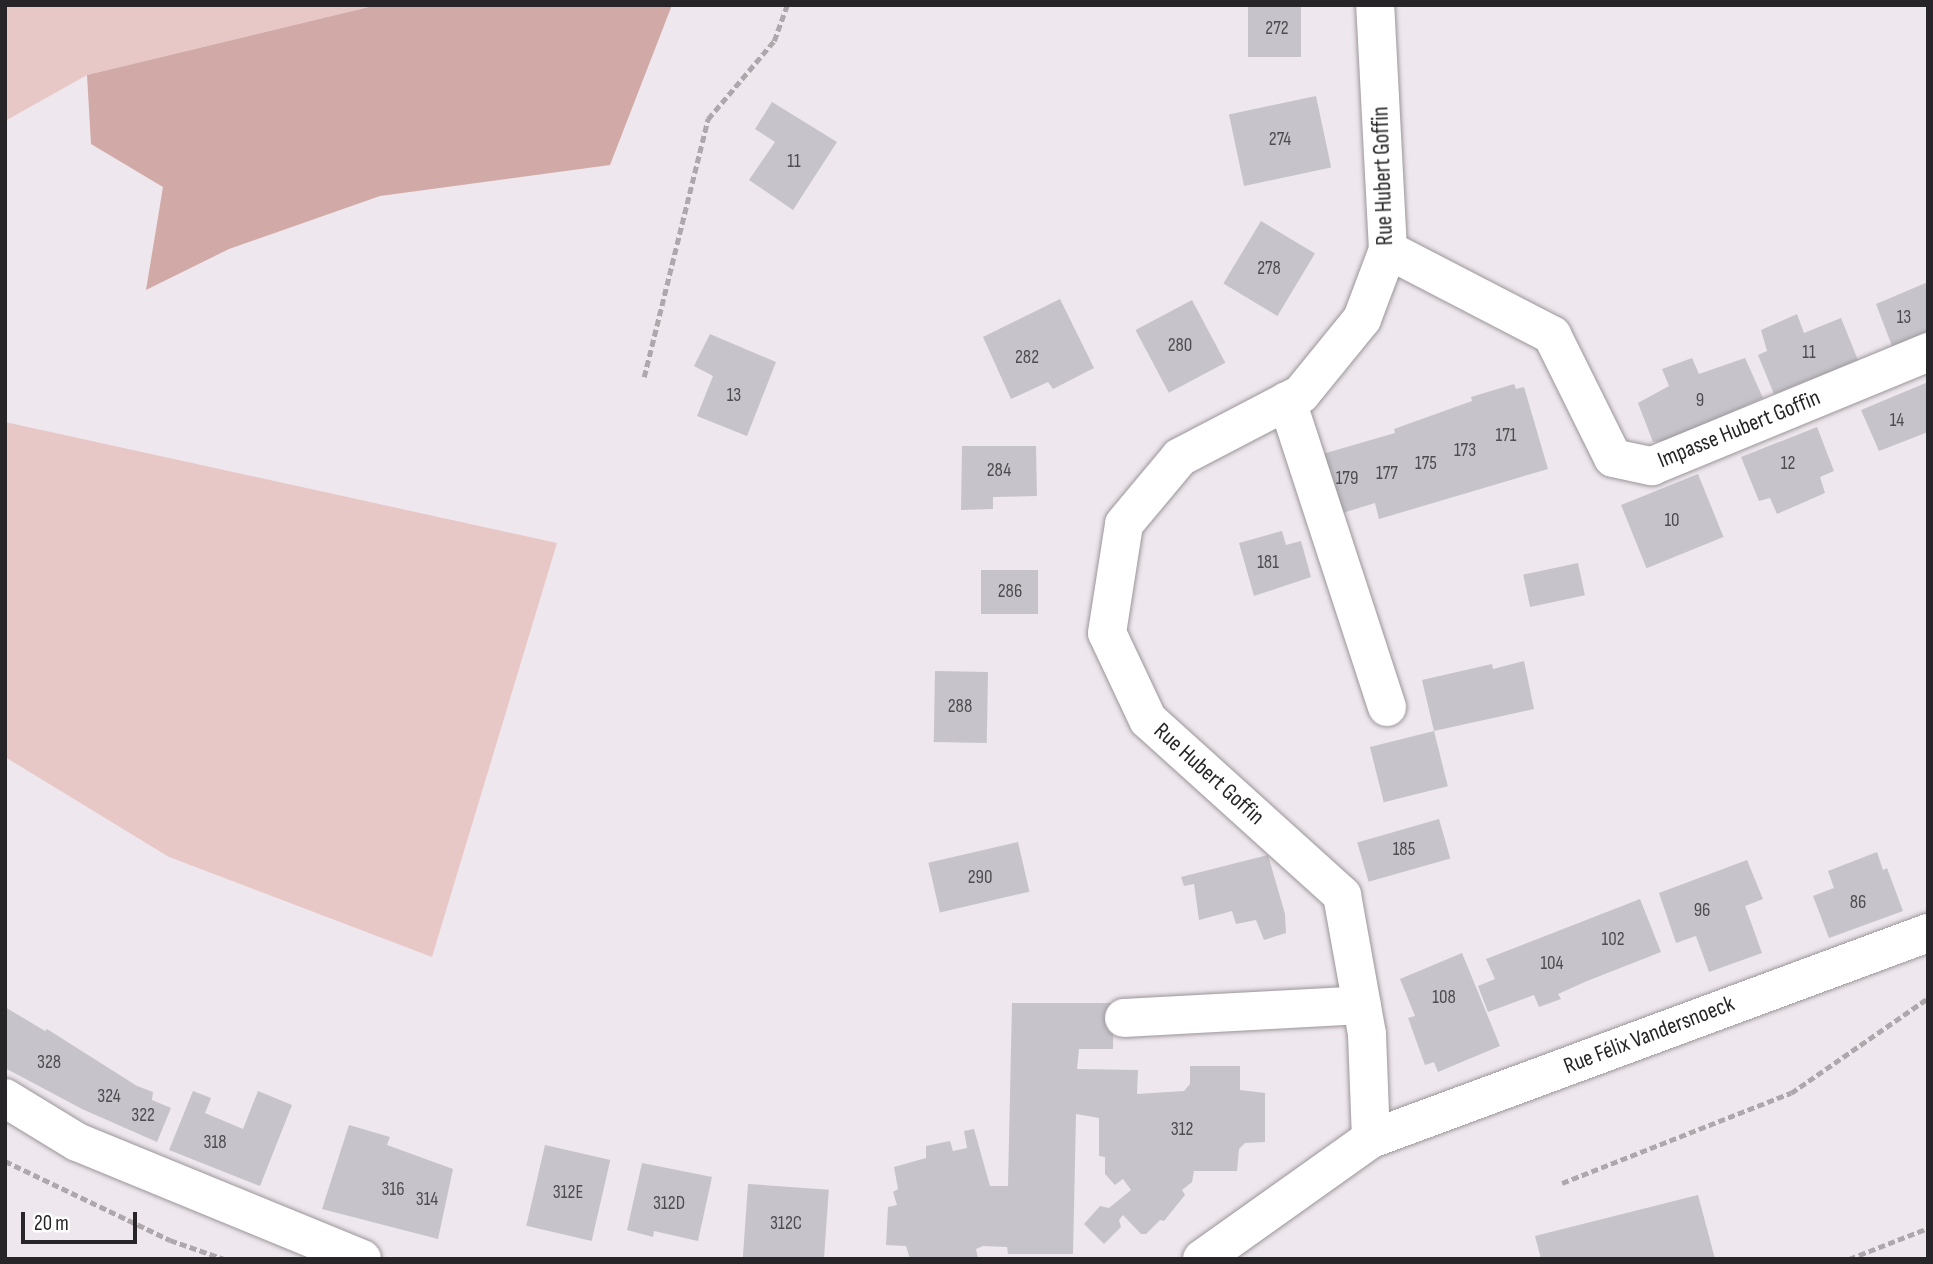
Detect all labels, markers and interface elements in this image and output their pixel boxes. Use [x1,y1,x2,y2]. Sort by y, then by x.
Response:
house number: 272 [1265,18,1289,40]
street label: Rue Hubert Goffin [1367,106,1399,246]
house number: 274 [1269,129,1291,151]
house number: 11 [787,151,801,173]
house number: 278 [1257,258,1281,280]
house number: 13 [1897,307,1911,329]
house number: 280 [1168,335,1192,357]
house number: 11 [1802,342,1816,364]
house number: 282 [1015,347,1039,369]
street label: Impasse Hubert Goffin [1654,384,1824,474]
house number: 13 [727,385,741,407]
house number: 9 [1696,390,1704,412]
house number: 14 [1890,410,1904,432]
house number: 171 [1496,425,1516,447]
house number: 173 [1454,440,1476,462]
house number: 175 [1415,453,1437,475]
house number: 12 [1781,453,1795,475]
house number: 284 [987,460,1011,482]
house number: 177 [1376,463,1398,485]
house number: 179 [1336,468,1358,490]
house number: 10 [1664,510,1680,532]
house number: 181 [1257,552,1279,574]
house number: 286 [998,581,1022,603]
house number: 288 [948,696,972,718]
street label: Rue Hubert Goffin [1148,717,1270,831]
house number: 185 [1393,839,1415,861]
house number: 290 [968,867,992,889]
house number: 86 [1850,892,1866,914]
house number: 96 [1694,900,1710,922]
house number: 102 [1602,929,1624,951]
house number: 104 [1540,953,1564,975]
house number: 108 [1432,987,1456,1009]
street label: Rue Félix Vandersnoeck [1560,990,1738,1080]
house number: 328 [37,1052,61,1074]
house number: 324 [97,1086,121,1108]
house number: 322 [131,1105,155,1127]
house number: 312 [1171,1119,1193,1141]
house number: 318 [204,1132,226,1154]
house number: 316 [382,1179,404,1201]
house number: 312E [553,1182,583,1204]
house number: 314 [416,1189,438,1211]
house number: 312D [653,1193,685,1215]
scale bar [24,1198,140,1242]
text: 20 m [34,1211,69,1236]
house number: 312C [770,1213,802,1235]

